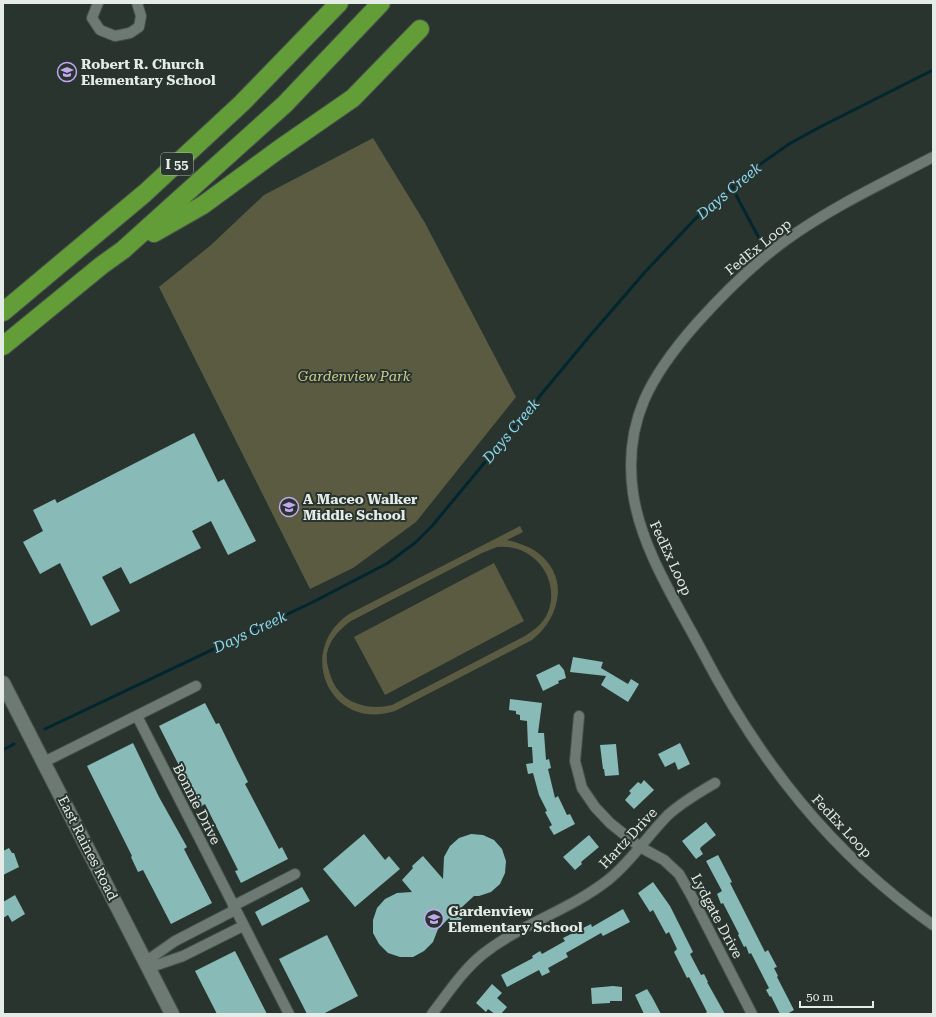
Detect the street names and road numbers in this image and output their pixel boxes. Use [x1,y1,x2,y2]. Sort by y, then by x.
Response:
road number: I 55 [161,153,193,175]
street label: FedEx Loop [722,216,794,278]
street label: FedEx Loop [647,518,695,598]
street label: Bonnie Drive [170,761,224,847]
street label: FedEx Loop [809,791,875,861]
street label: East Raines Road [55,793,121,903]
street label: Hartz Drive [596,804,660,872]
street label: Lydgate Drive [688,871,746,961]

